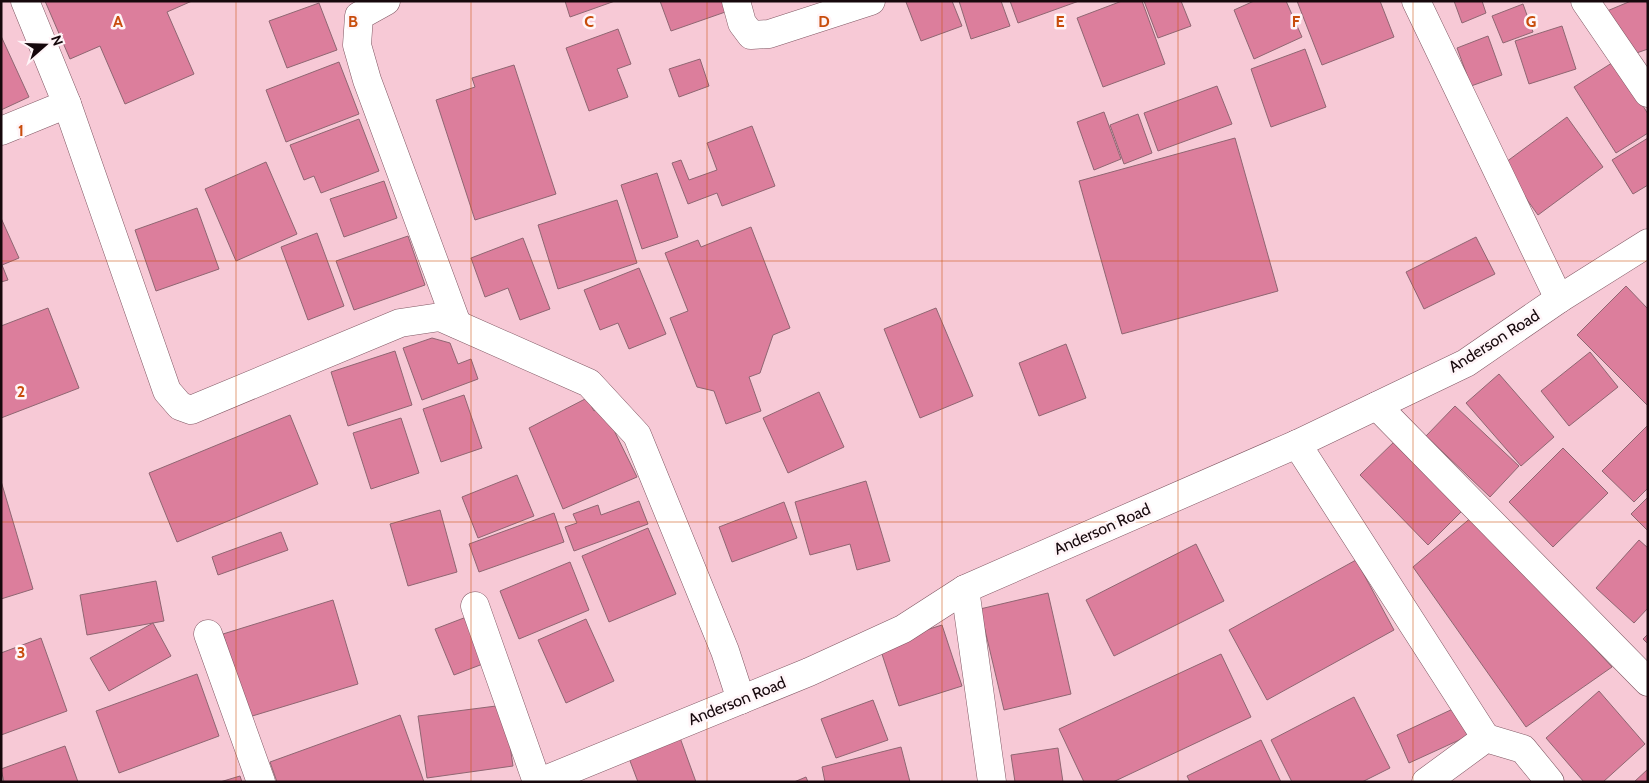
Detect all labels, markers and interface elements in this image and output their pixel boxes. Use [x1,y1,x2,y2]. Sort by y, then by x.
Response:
text: A [113,12,123,31]
text: B [348,12,358,31]
text: C [584,12,594,31]
text: D [818,12,830,31]
text: E [1055,12,1065,31]
text: F [1292,12,1301,31]
text: G [1526,12,1536,31]
north arrow [20,20,70,70]
text: N [47,33,67,48]
text: 1 [18,121,24,140]
street label: Anderson Road [1445,305,1543,377]
text: 2 [17,382,25,401]
street label: Anderson Road [1051,499,1153,559]
text: 3 [17,643,25,662]
street label: Anderson Road [685,673,789,729]

